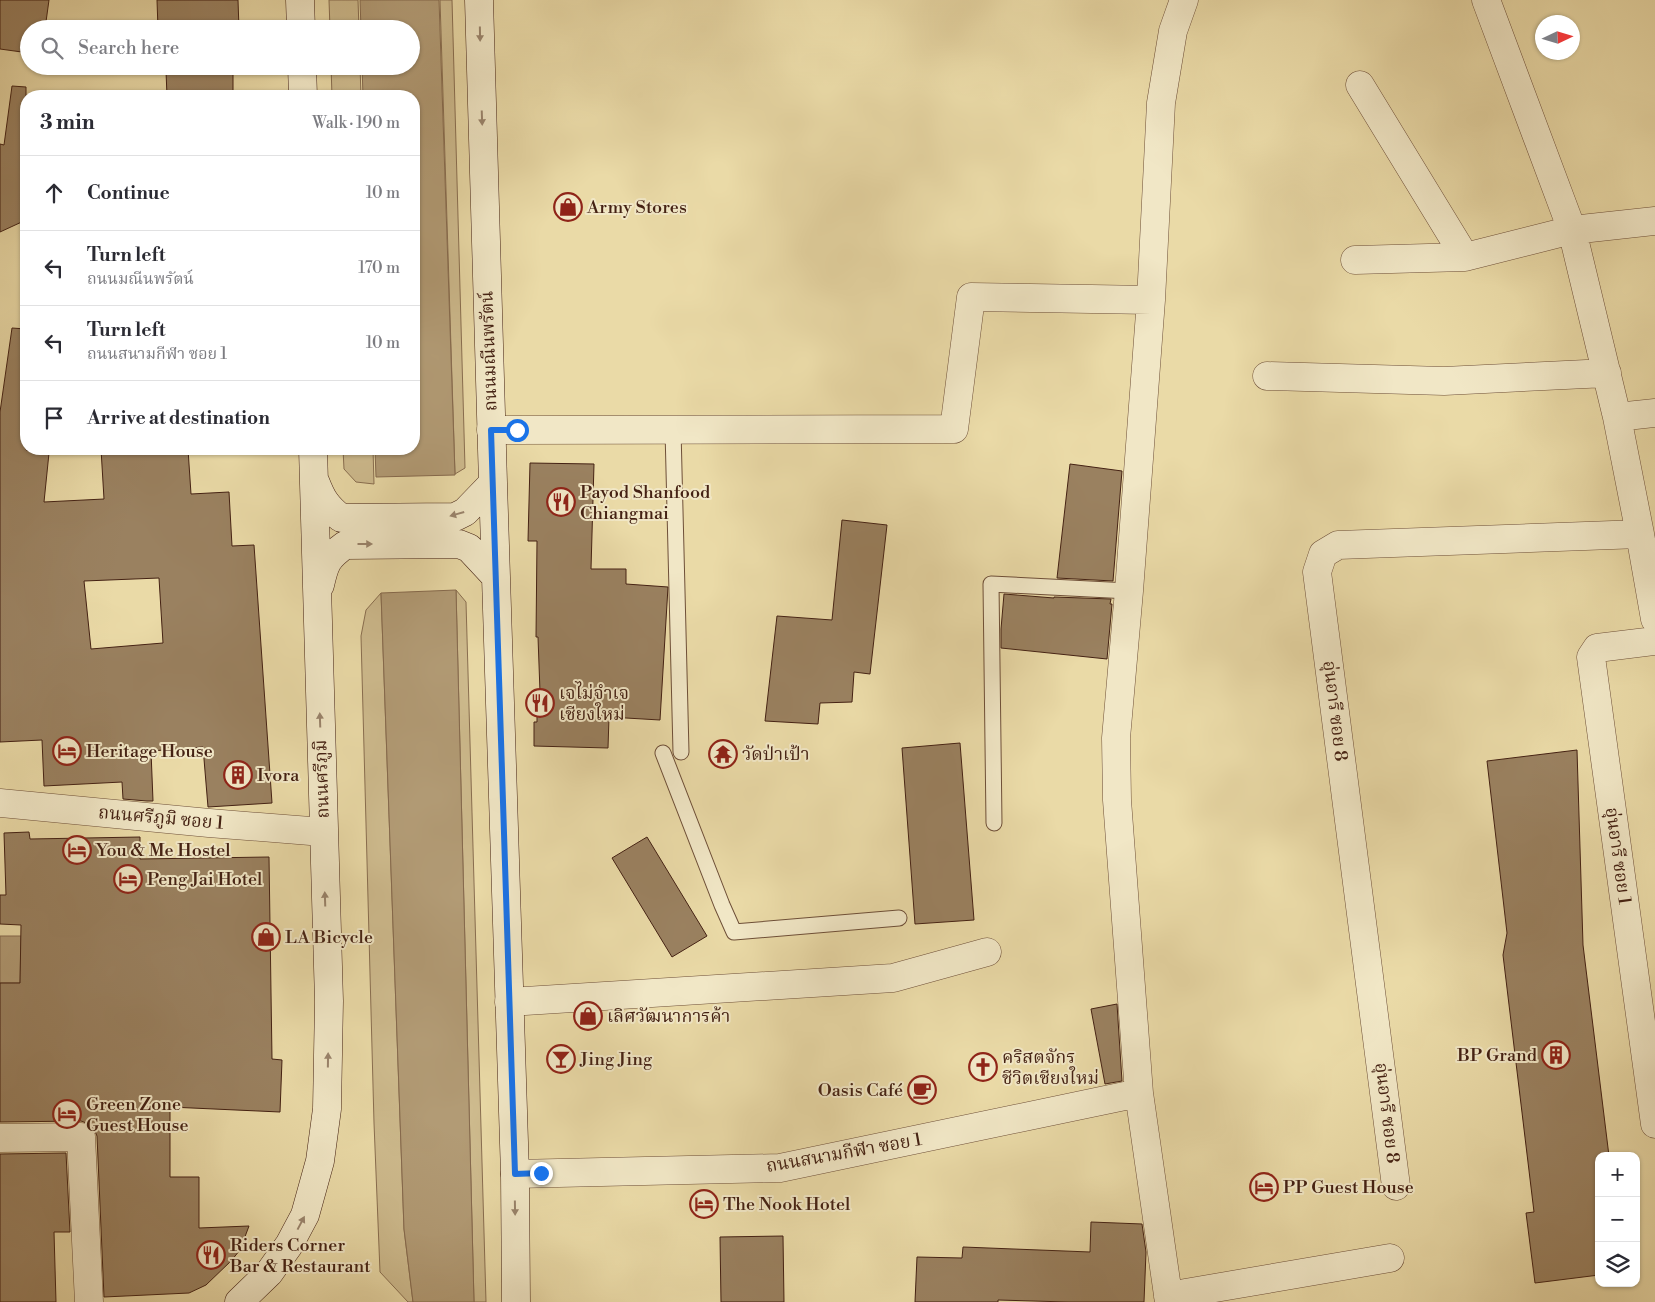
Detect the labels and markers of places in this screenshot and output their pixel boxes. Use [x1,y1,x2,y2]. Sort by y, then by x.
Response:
shop icon: Army Stores [553,192,583,222]
place label: Army Stores [586,196,687,219]
place label: Payod Shanfood Chiangmai [580,481,711,525]
restaurant icon: Payod Shanfood Chiangmai [546,487,576,517]
place label: เจไม่จำเจ เชียงใหม่ [559,681,629,726]
restaurant icon: เจไม่จำเจ เชียงใหม่ [525,688,555,718]
hotel icon: Heritage House [52,736,82,766]
temple icon: วัดป่าเป้า [708,739,738,769]
place label: Heritage House [86,740,213,763]
place label: วัดป่าเป้า [742,743,810,766]
building icon: Ivora [223,760,253,790]
place label: Ivora [257,764,300,787]
hotel icon: You & Me Hostel [62,835,92,865]
place label: You & Me Hostel [95,839,231,862]
hotel icon: Peng Jai Hotel [113,864,143,894]
place label: Peng Jai Hotel [147,868,263,891]
shop icon: LA Bicycle [251,922,281,952]
place label: LA Bicycle [285,926,373,949]
shop icon: เลิศวัฒนาการค้า [573,1001,603,1031]
place label: เลิศวัฒนาการค้า [607,1005,730,1028]
building icon: BP Grand [1541,1040,1571,1070]
bar icon: Jing Jing [546,1044,576,1074]
place label: BP Grand [1456,1044,1538,1067]
place label: คริสตจักร ชีวิตเชียงใหม่ [1002,1046,1099,1090]
place label: Jing Jing [579,1048,653,1071]
church icon: คริสตจักร ชีวิตเชียงใหม่ [968,1052,998,1082]
cafe icon: Oasis Café [907,1075,937,1105]
place label: Oasis Café [818,1079,903,1102]
place label: Green Zone Guest House [86,1093,189,1137]
hotel icon: Green Zone Guest House [52,1099,82,1129]
hotel icon: PP Guest House [1249,1172,1279,1202]
place label: PP Guest House [1283,1176,1414,1199]
hotel icon: The Nook Hotel [689,1189,719,1219]
place label: The Nook Hotel [723,1193,851,1216]
place label: Riders Corner Bar & Restaurant [229,1234,371,1278]
restaurant icon: Riders Corner Bar & Restaurant [196,1240,226,1270]

